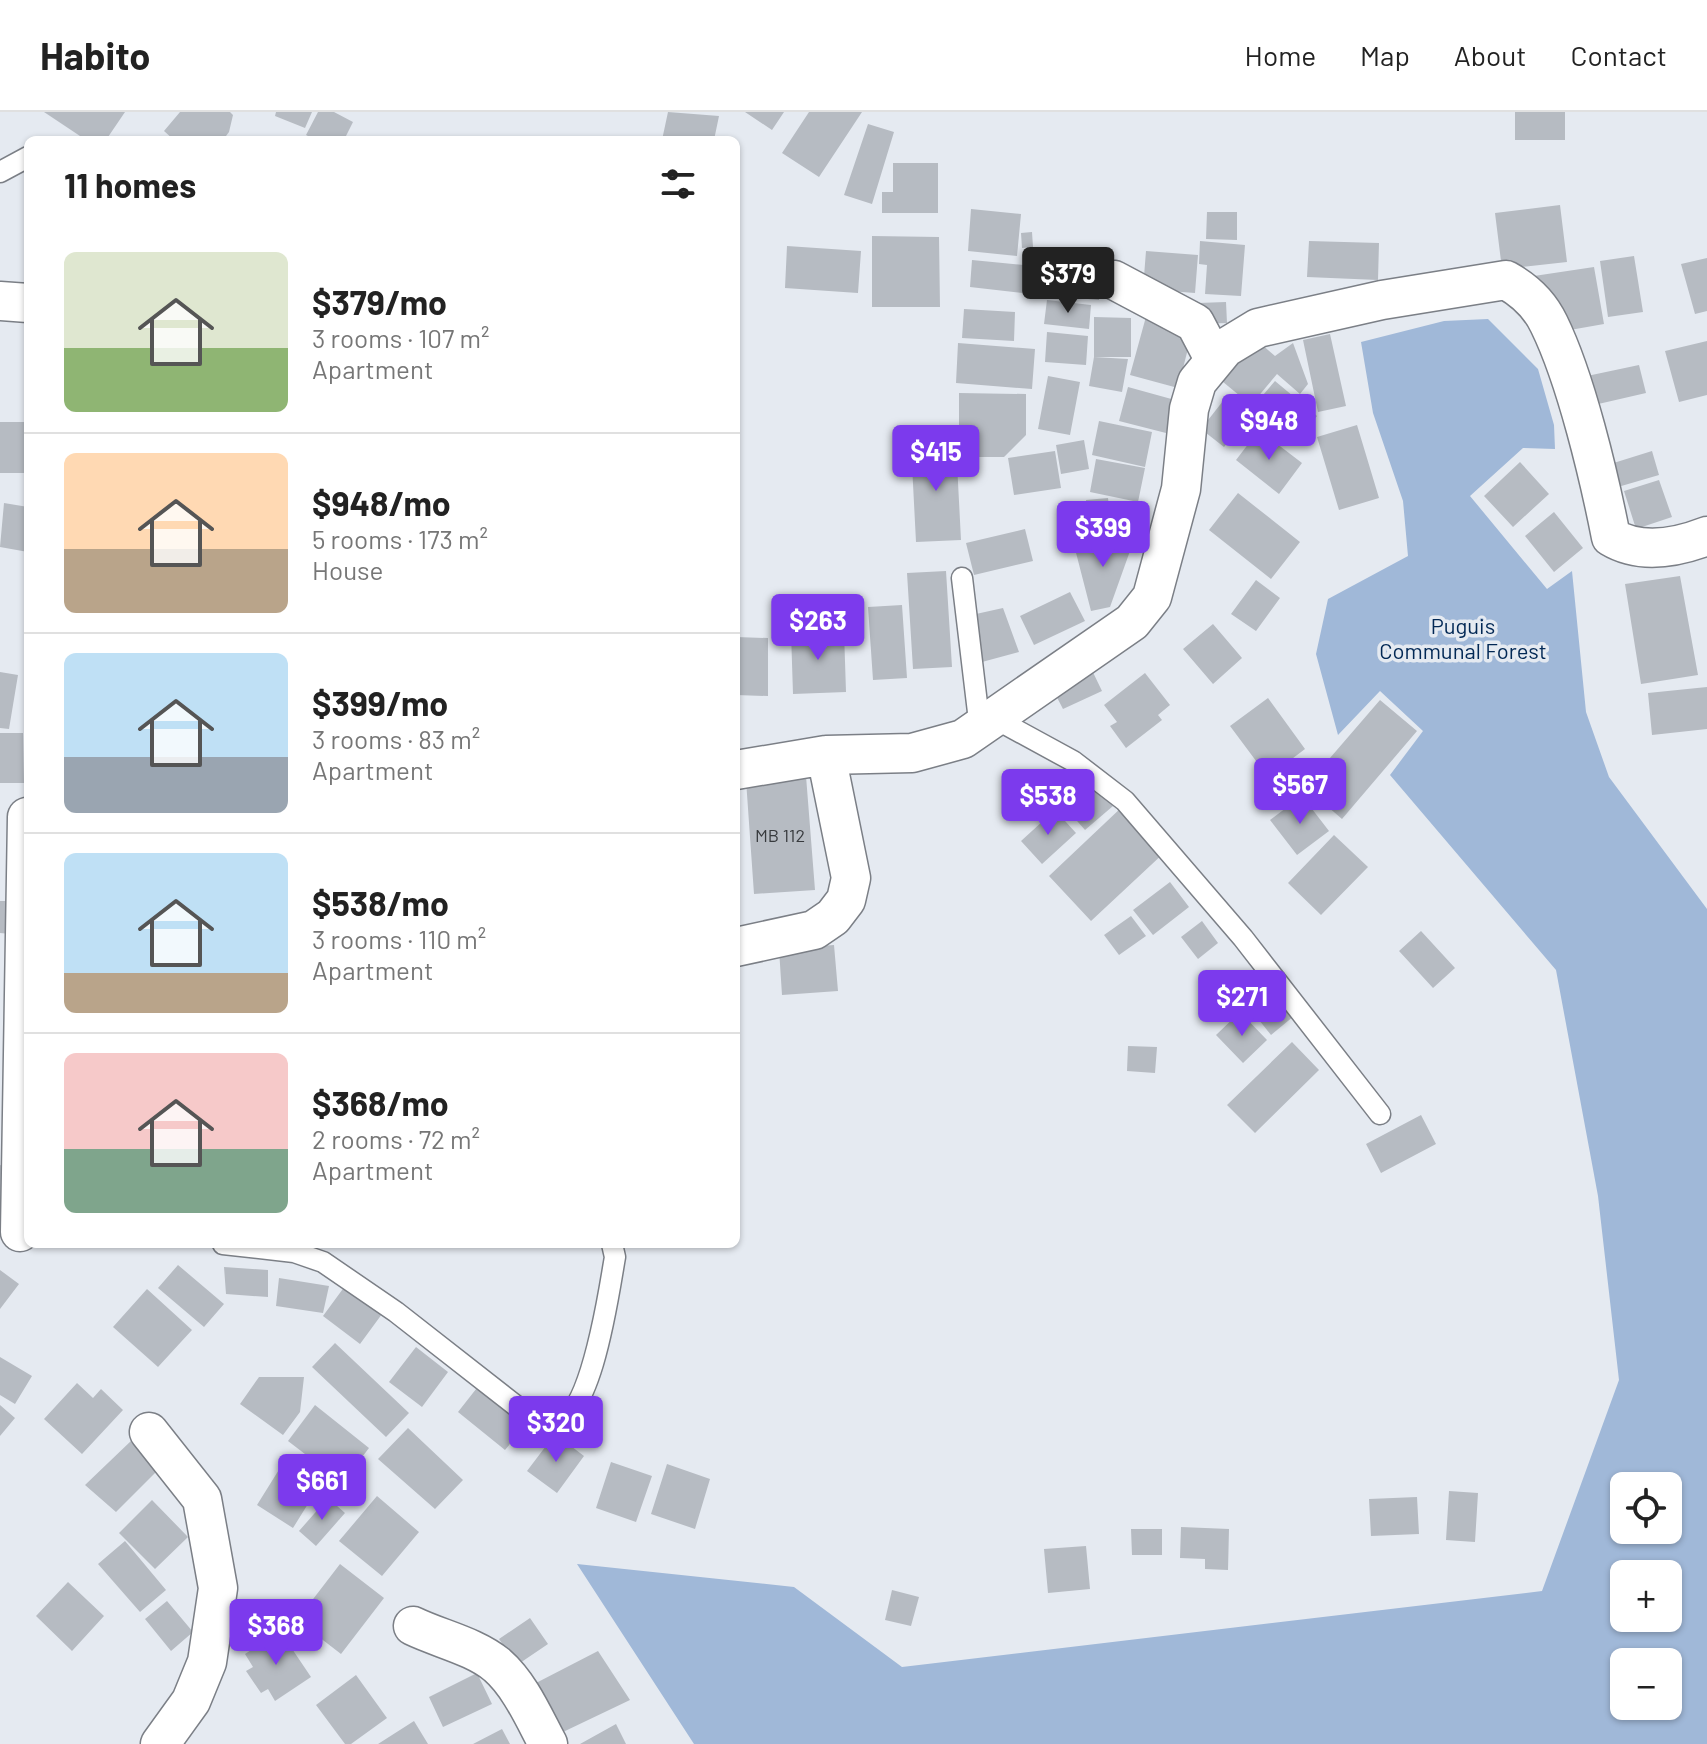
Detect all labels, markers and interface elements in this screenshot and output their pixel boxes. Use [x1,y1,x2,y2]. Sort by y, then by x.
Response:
text: Habito [40,32,150,78]
text: Home [1245,38,1316,72]
text: Map [1360,38,1410,72]
text: About [1454,38,1526,72]
text: Contact [1570,38,1667,72]
icon: filters [656,162,700,206]
text: 11 homes [64,164,196,205]
pin: $379 [1021,247,1115,315]
text: $379 [1040,257,1096,288]
text: $379/mo [312,281,447,322]
icon: home [128,284,224,380]
text: 3 rooms · 107 m² [312,322,489,353]
text: Apartment [312,353,433,384]
pin: $948 [1222,394,1316,462]
text: $948 [1240,404,1298,435]
pin: $415 [889,425,983,493]
text: $415 [910,435,962,466]
text: $948/mo [312,482,451,523]
icon: home [128,485,224,581]
pin: $399 [1056,501,1150,569]
text: $399 [1075,511,1131,542]
text: 5 rooms · 173 m² [312,523,488,554]
text: House [312,554,383,585]
pin: $263 [771,594,865,662]
text: $263 [789,604,847,635]
park label: Puguis Communal Forest [1379,612,1547,663]
text: $399/mo [312,682,448,723]
icon: home [128,685,224,781]
text: 3 rooms · 83 m² [312,723,480,754]
text: Apartment [312,754,433,785]
pin: $567 [1253,758,1347,826]
text: $567 [1272,768,1328,799]
pin: $538 [1001,769,1095,837]
text: $538 [1020,779,1077,810]
house number: MB 112 [755,824,805,846]
text: $538/mo [312,882,449,923]
icon: home [128,885,224,981]
text: 3 rooms · 110 m² [312,923,486,954]
text: Apartment [312,954,433,985]
pin: $271 [1195,970,1289,1038]
text: $271 [1216,980,1268,1011]
text: $368/mo [312,1082,449,1123]
icon: home [128,1085,224,1181]
text: 2 rooms · 72 m² [312,1123,480,1154]
text: Apartment [312,1154,433,1185]
pin: $320 [509,1396,603,1464]
text: $320 [527,1406,585,1437]
pin: $661 [275,1454,369,1522]
text: $661 [296,1464,348,1495]
map controls [1610,1472,1682,1720]
button: locate [1610,1472,1682,1544]
button: + [1610,1560,1682,1632]
pin: $368 [229,1599,323,1667]
text: $368 [248,1609,304,1640]
button: − [1610,1648,1682,1720]

